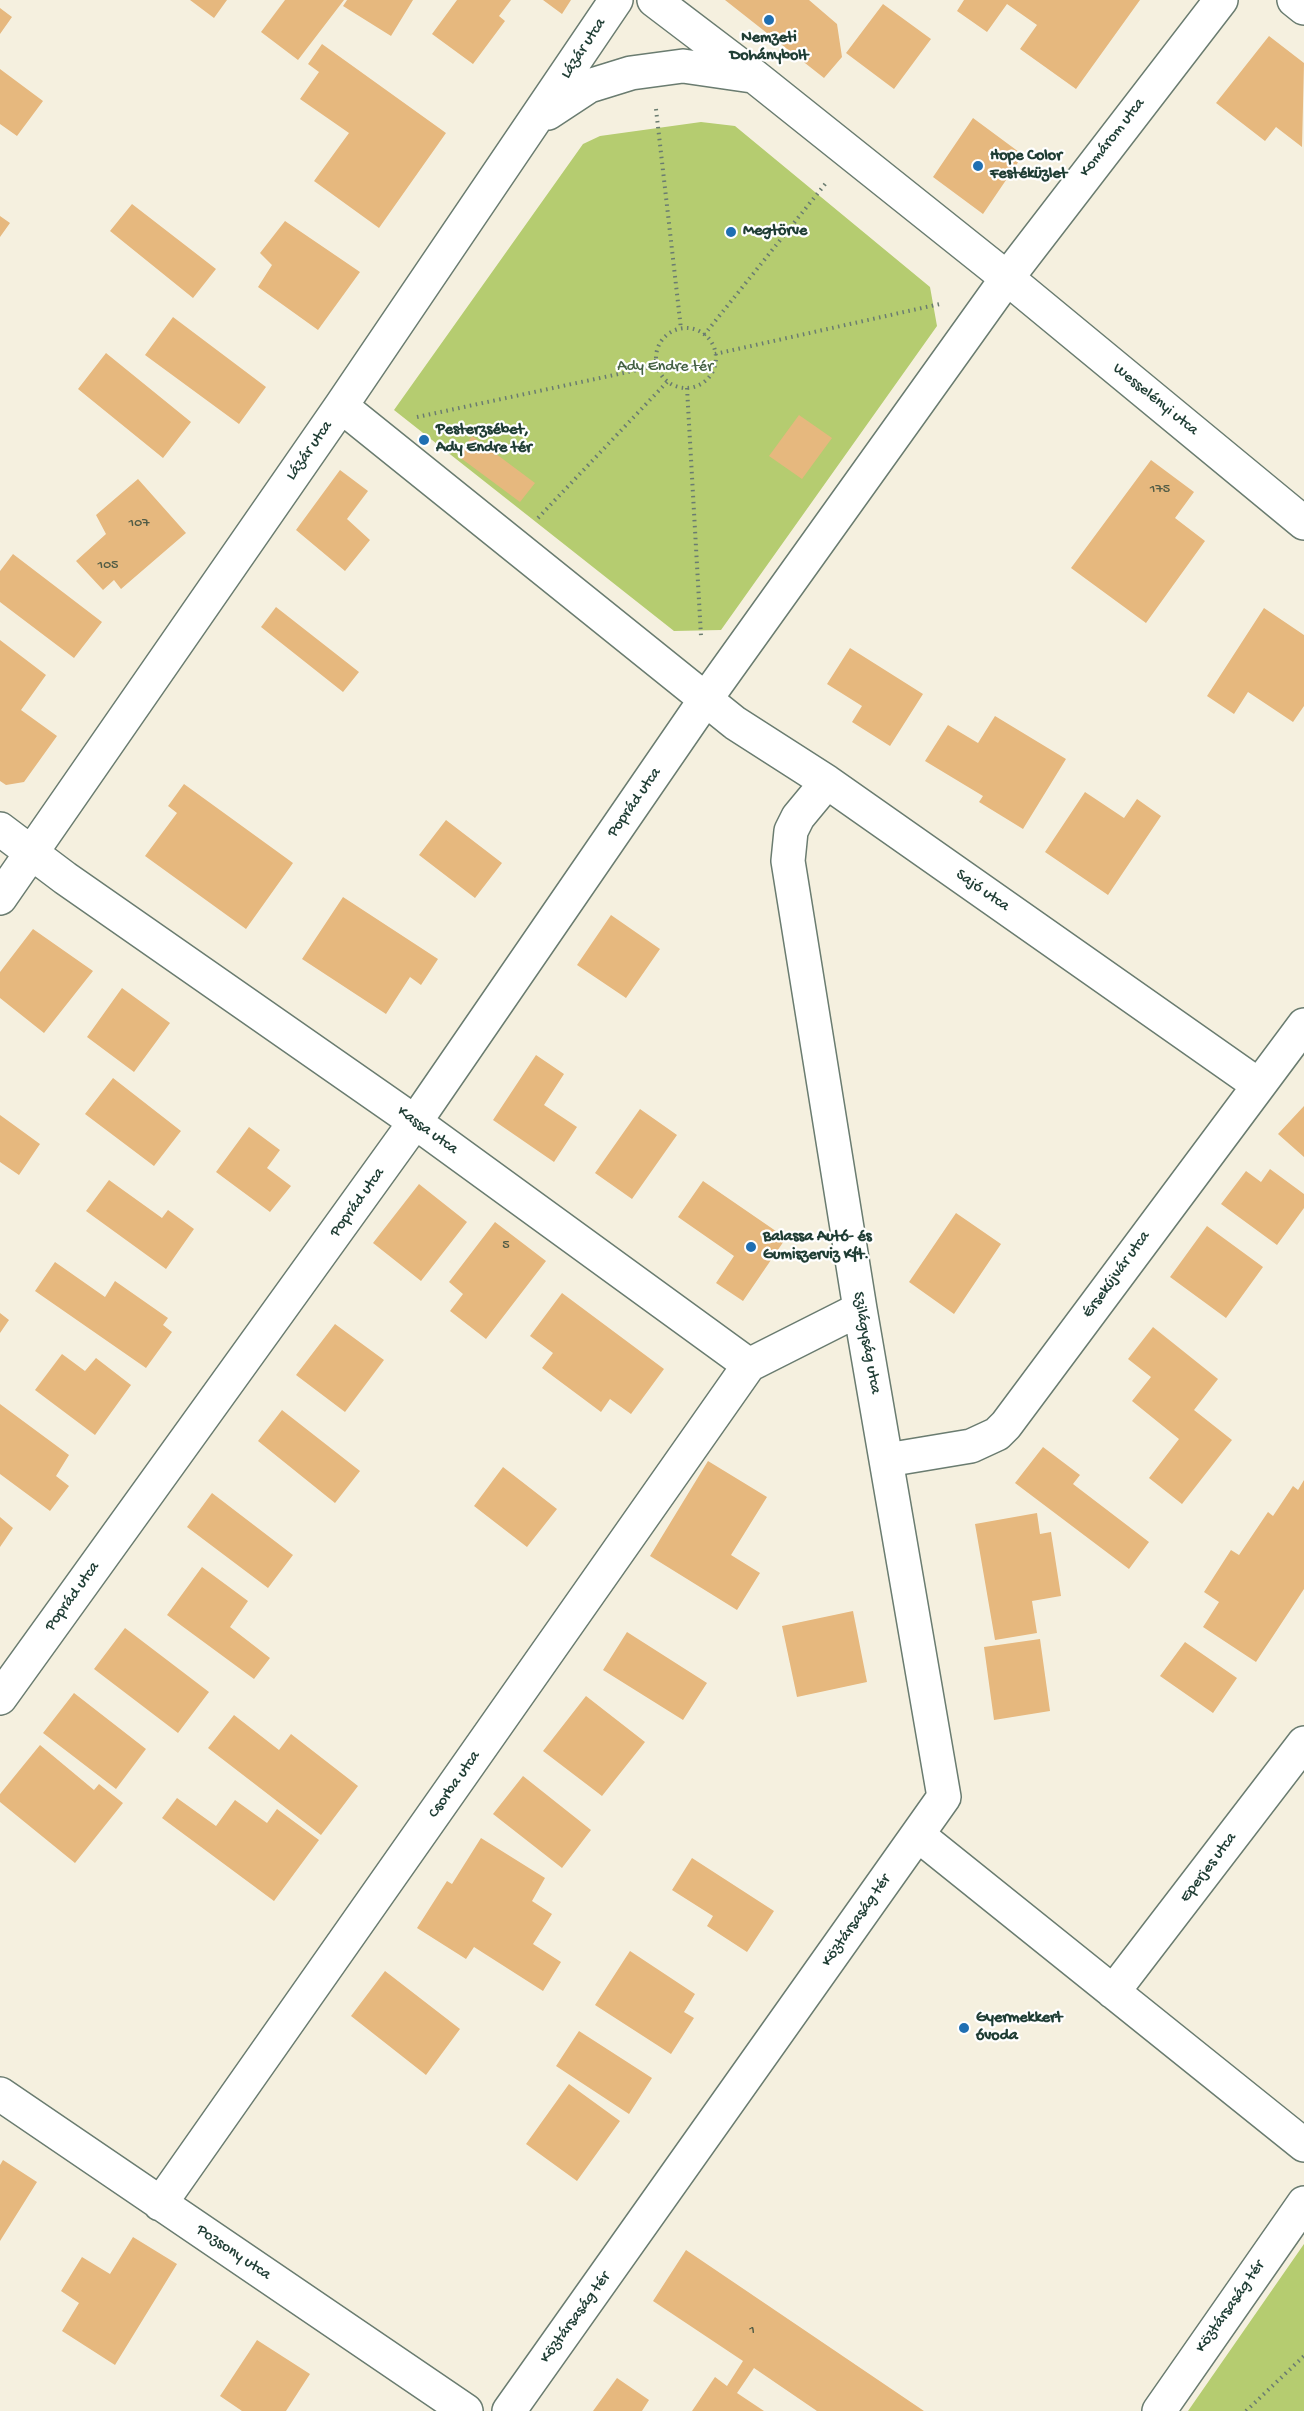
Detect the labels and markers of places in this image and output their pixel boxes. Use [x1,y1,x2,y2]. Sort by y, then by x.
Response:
marker: Nemzeti Dohánybolt [762,13,776,27]
place label: Nemzeti Dohánybolt [730,29,808,67]
place label: Hope Color Festéküzlet [990,147,1067,185]
marker: Hope Color Festéküzlet [971,159,985,173]
place label: Megtörve [743,222,807,242]
marker: Megtörve [724,225,738,239]
place label: Pesterzsébet, Ady Endre tér [436,421,532,459]
marker: Pesterzsébet, Ady Endre tér [417,433,431,447]
place label: Balassa Autó- és Gumiszerviz Kft. [763,1228,872,1266]
marker: Balassa Autó- és Gumiszerviz Kft. [744,1240,758,1254]
place label: Gyermekkert óvoda [976,2009,1062,2047]
marker: Gyermekkert óvoda [957,2021,971,2035]

